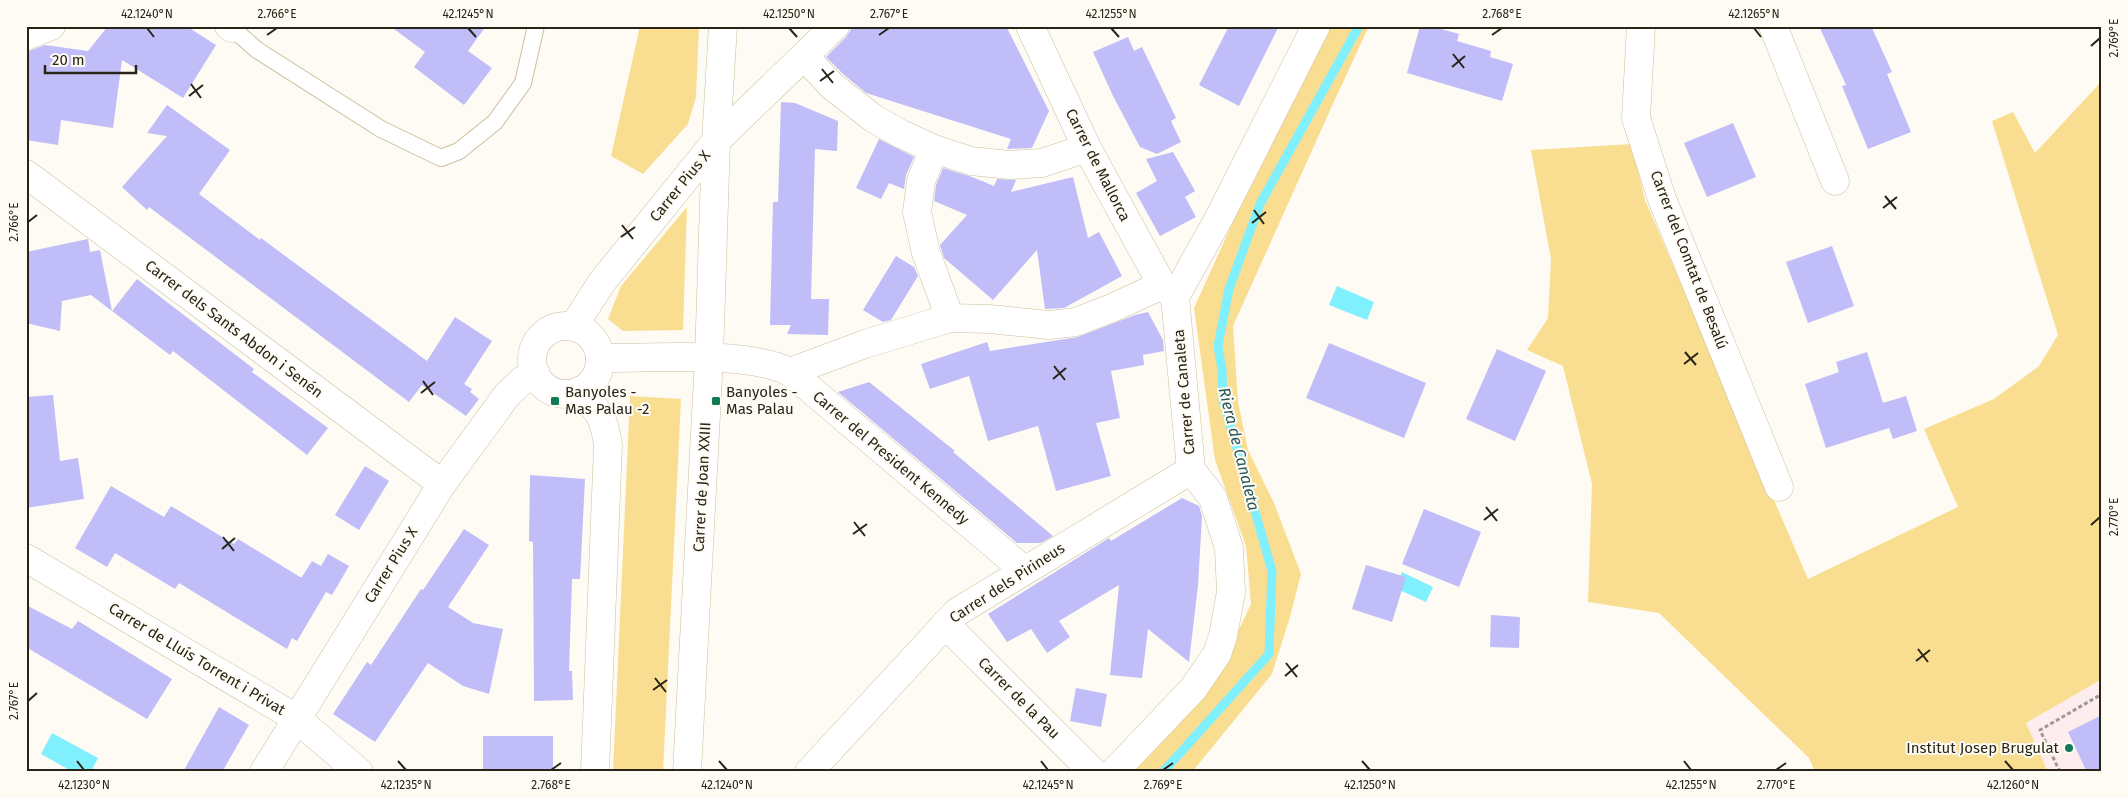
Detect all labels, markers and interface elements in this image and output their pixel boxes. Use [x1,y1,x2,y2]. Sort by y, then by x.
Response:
text: 42.1240°N [121,7,173,21]
text: 2.766°E [257,7,297,21]
text: 42.1245°N [442,7,494,21]
text: 42.1250°N [763,7,815,21]
text: 2.767°E [870,7,908,21]
text: 42.1255°N [1085,7,1137,21]
text: 2.768°E [1482,7,1522,21]
text: 42.1265°N [1728,7,1780,21]
text: 2.769°E [2107,18,2121,58]
scale bar [45,42,136,74]
text: 20 m [52,51,85,69]
street label: Carrer de Mallorca [1062,106,1134,224]
street label: Carrer Pius X [646,146,715,225]
street label: Carrer del Comtat de Besalú [1647,168,1731,352]
text: 2.766°E [7,202,21,242]
street label: Carrer dels Sants Abdon i Senén [142,256,326,402]
street label: Carrer de Canaleta [1170,329,1198,455]
place label: Banyoles - Mas Palau -2 [565,383,649,418]
place label: Banyoles - Mas Palau [726,383,798,418]
water label: Riera de Canaleta [1215,385,1263,513]
street label: Carrer del President Kennedy [809,387,973,529]
marker: Banyoles - Mas Palau -2 [549,395,561,407]
marker: Banyoles - Mas Palau [710,395,722,407]
street label: Carrer de Joan XXIII [690,422,714,552]
text: 2.770°E [2107,498,2121,536]
street label: Carrer Pius X [361,523,422,606]
street label: Carrer dels Pirineus [946,539,1068,627]
street label: Carrer de Lluís Torrent i Privat [105,599,289,719]
street label: Carrer de la Pau [975,654,1063,742]
text: 2.767°E [7,682,21,720]
place label: Institut Josep Brugulat [1906,739,2060,757]
marker: Institut Josep Brugulat [2063,742,2075,754]
text: 42.1230°N [58,778,110,792]
text: 42.1235°N [380,778,432,792]
text: 2.768°E [531,778,571,792]
text: 42.1240°N [701,778,753,792]
text: 42.1245°N [1022,778,1074,792]
text: 2.769°E [1143,778,1183,792]
text: 42.1250°N [1344,778,1396,792]
text: 42.1255°N [1665,778,1717,792]
text: 2.770°E [1757,778,1795,792]
text: 42.1260°N [1987,778,2039,792]

